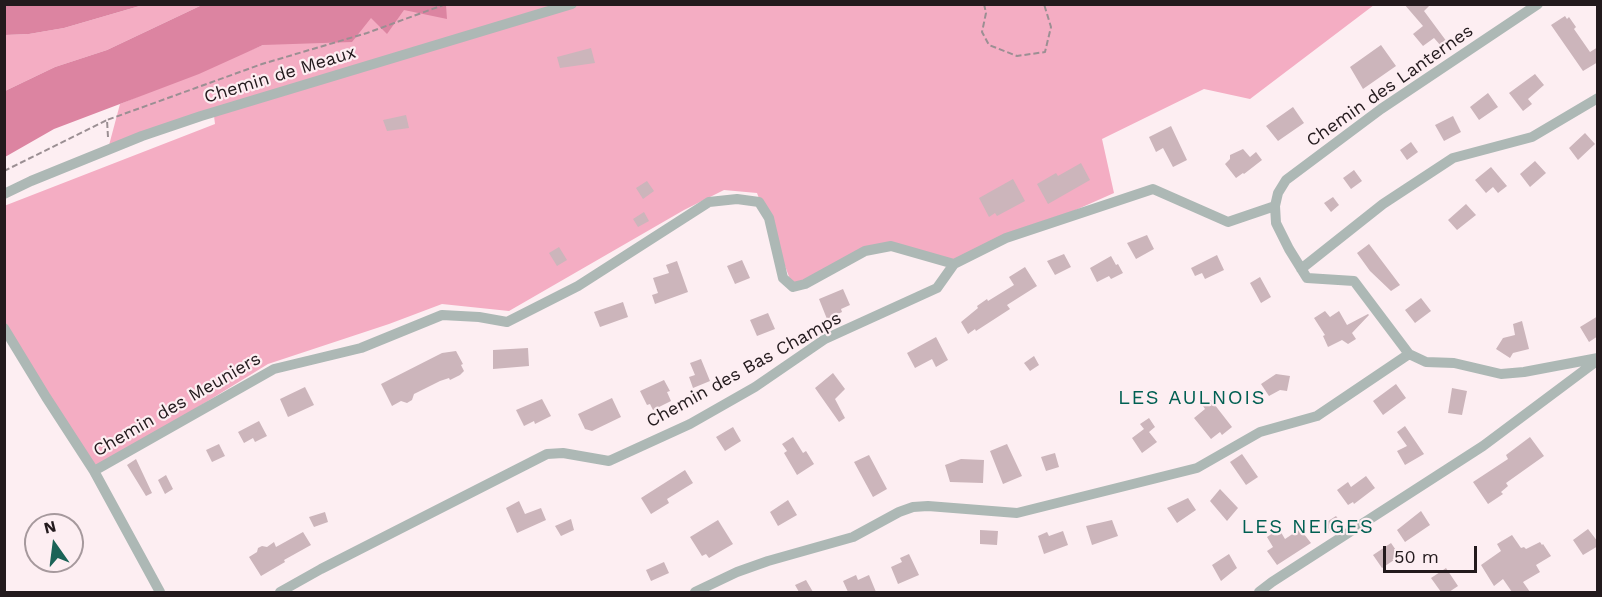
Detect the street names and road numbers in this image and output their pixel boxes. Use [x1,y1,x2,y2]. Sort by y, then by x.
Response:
street label: Chemin des Lanternes [1302,20,1478,152]
street label: Chemin de Meaux [202,42,358,108]
street label: Chemin des Bas Champs [643,307,845,433]
street label: Chemin des Meuniers [89,348,265,462]

